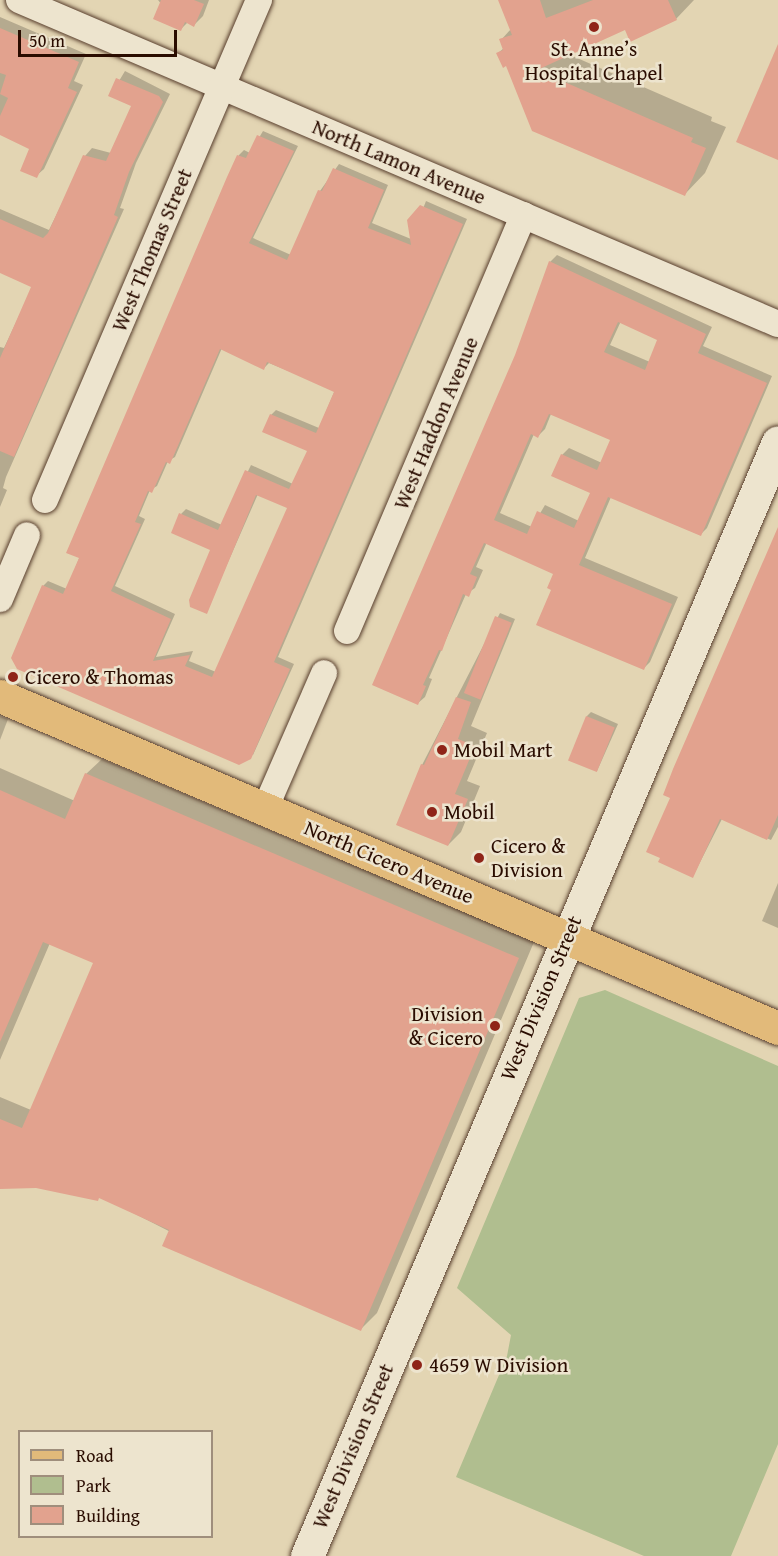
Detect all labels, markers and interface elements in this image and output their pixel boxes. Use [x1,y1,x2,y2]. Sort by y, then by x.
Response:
scale bar [21,18,180,56]
marker: St. Anne’s Hospital Chapel [587,20,601,34]
text: 50 m [29,27,65,54]
place label: St. Anne’s Hospital Chapel [525,36,663,86]
street label: North Lamon Avenue [309,114,489,210]
street label: West Thomas Street [106,165,198,335]
street label: West Haddon Avenue [388,333,484,513]
place label: Cicero & Thomas [25,664,174,690]
marker: Cicero & Thomas [6,670,20,684]
place label: Mobil Mart [454,737,552,763]
marker: Mobil Mart [435,743,449,757]
place label: Mobil [444,799,495,825]
marker: Mobil [425,805,439,819]
street label: North Cicero Avenue [300,815,478,909]
place label: Cicero & Division [491,833,565,883]
marker: Cicero & Division [472,851,486,865]
street label: West Division Street [495,912,587,1084]
place label: Division & Cicero [409,1001,483,1051]
marker: Division & Cicero [488,1019,502,1033]
place label: 4659 W Division [429,1352,568,1378]
marker: 4659 W Division [410,1358,424,1372]
street label: West Division Street [307,1360,399,1532]
legend [18,1430,213,1538]
text: Road [76,1442,114,1469]
text: Park [76,1472,111,1499]
text: Building [76,1502,140,1529]

